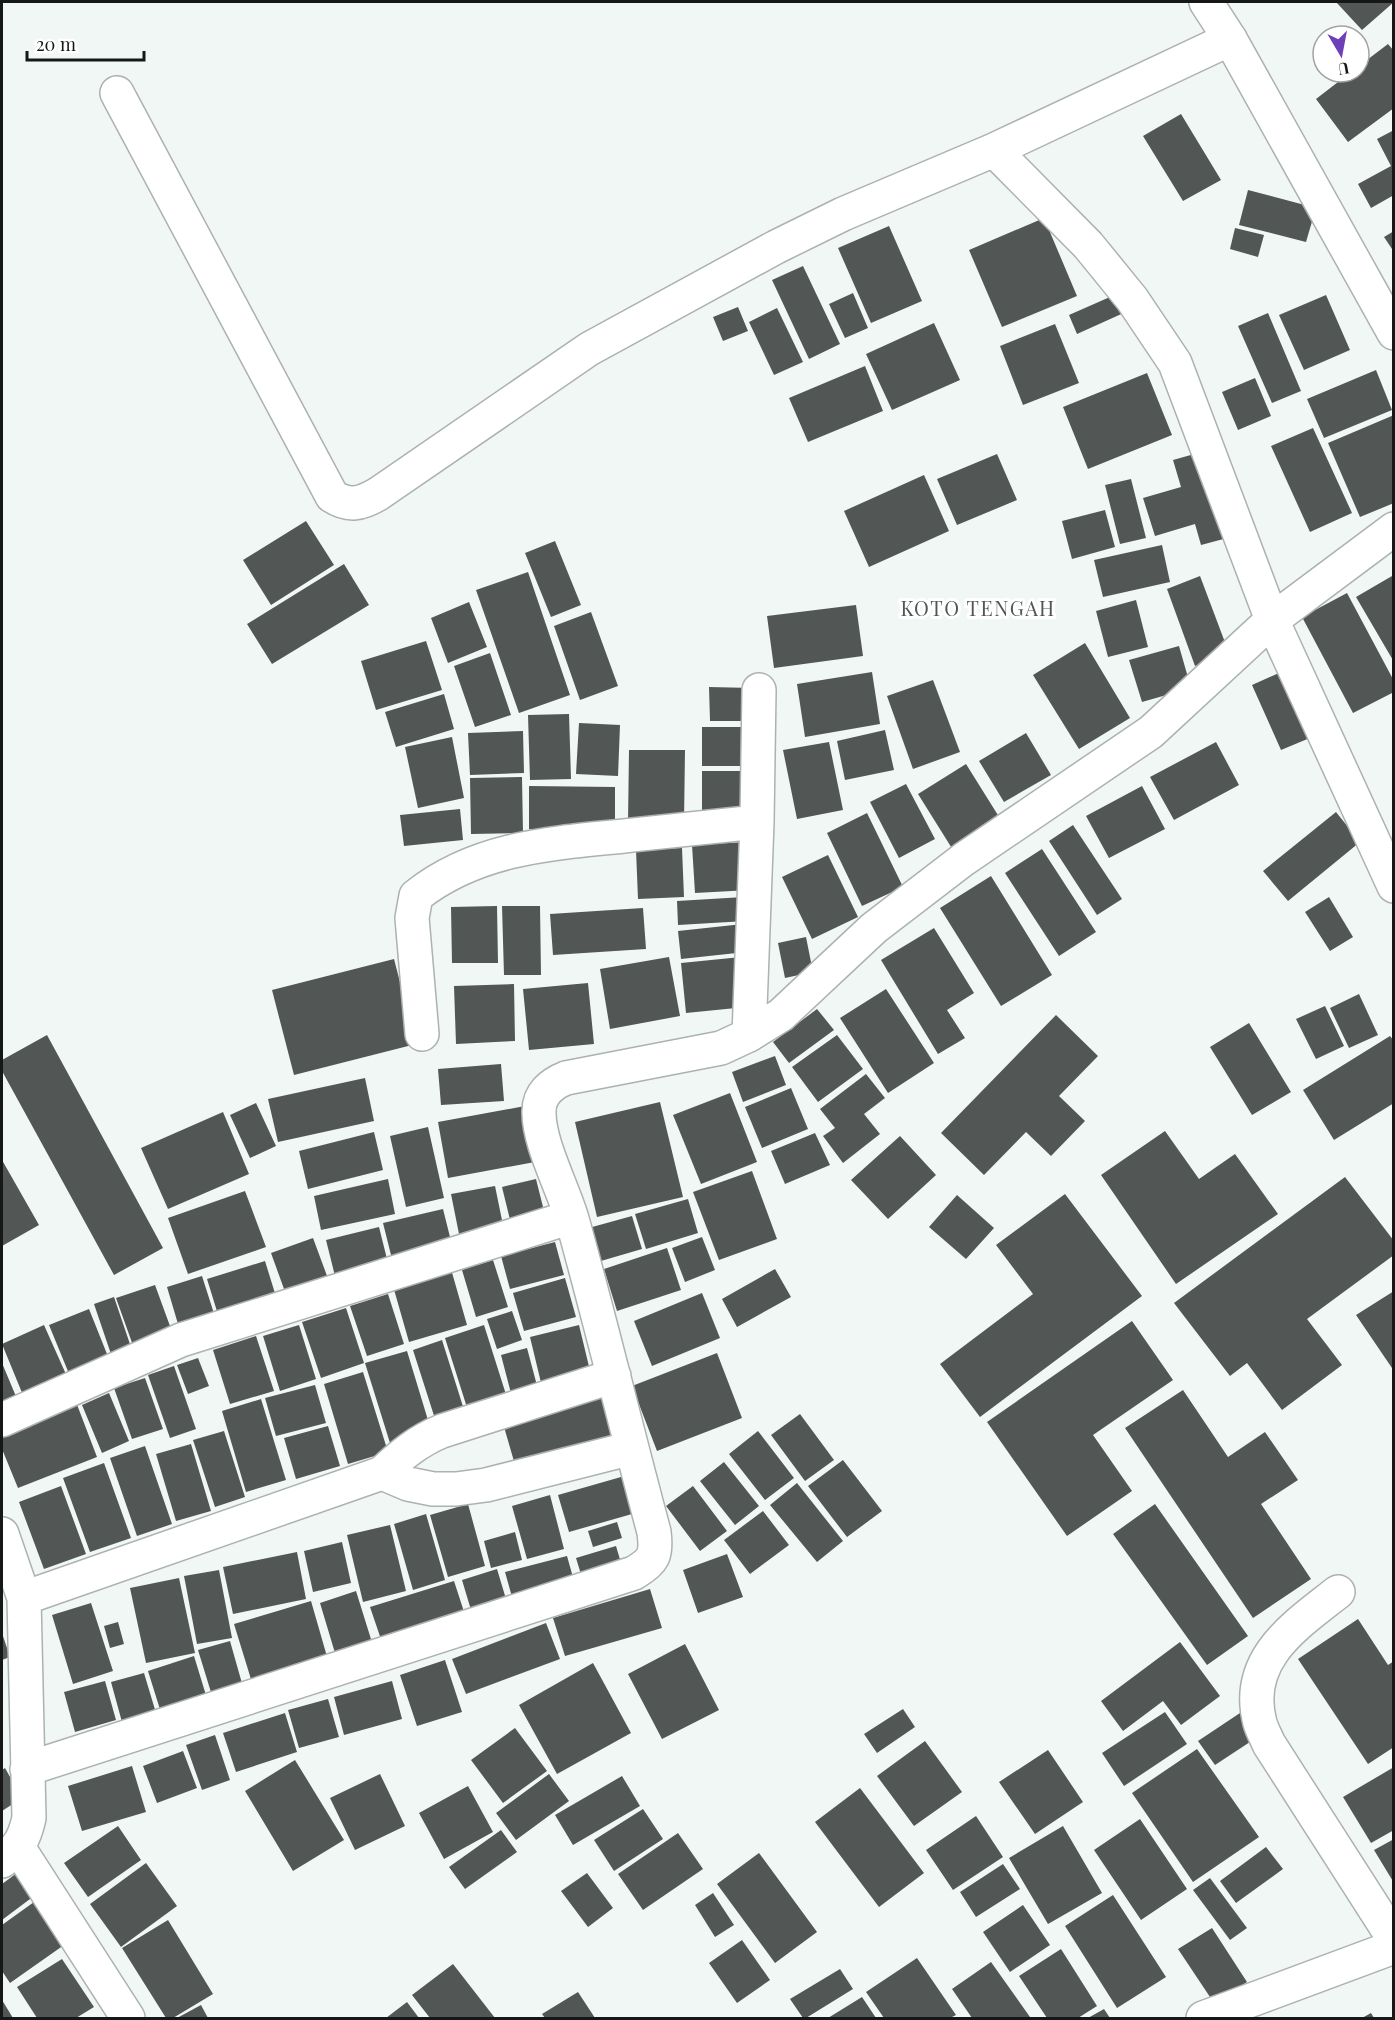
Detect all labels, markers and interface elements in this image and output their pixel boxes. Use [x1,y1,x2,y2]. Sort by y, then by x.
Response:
scale bar [27,24,144,62]
north arrow [1311,24,1371,84]
text: 20 m [36,32,76,56]
text: U [1336,58,1351,81]
district label: KOTO TENGAH [900,594,1056,621]

